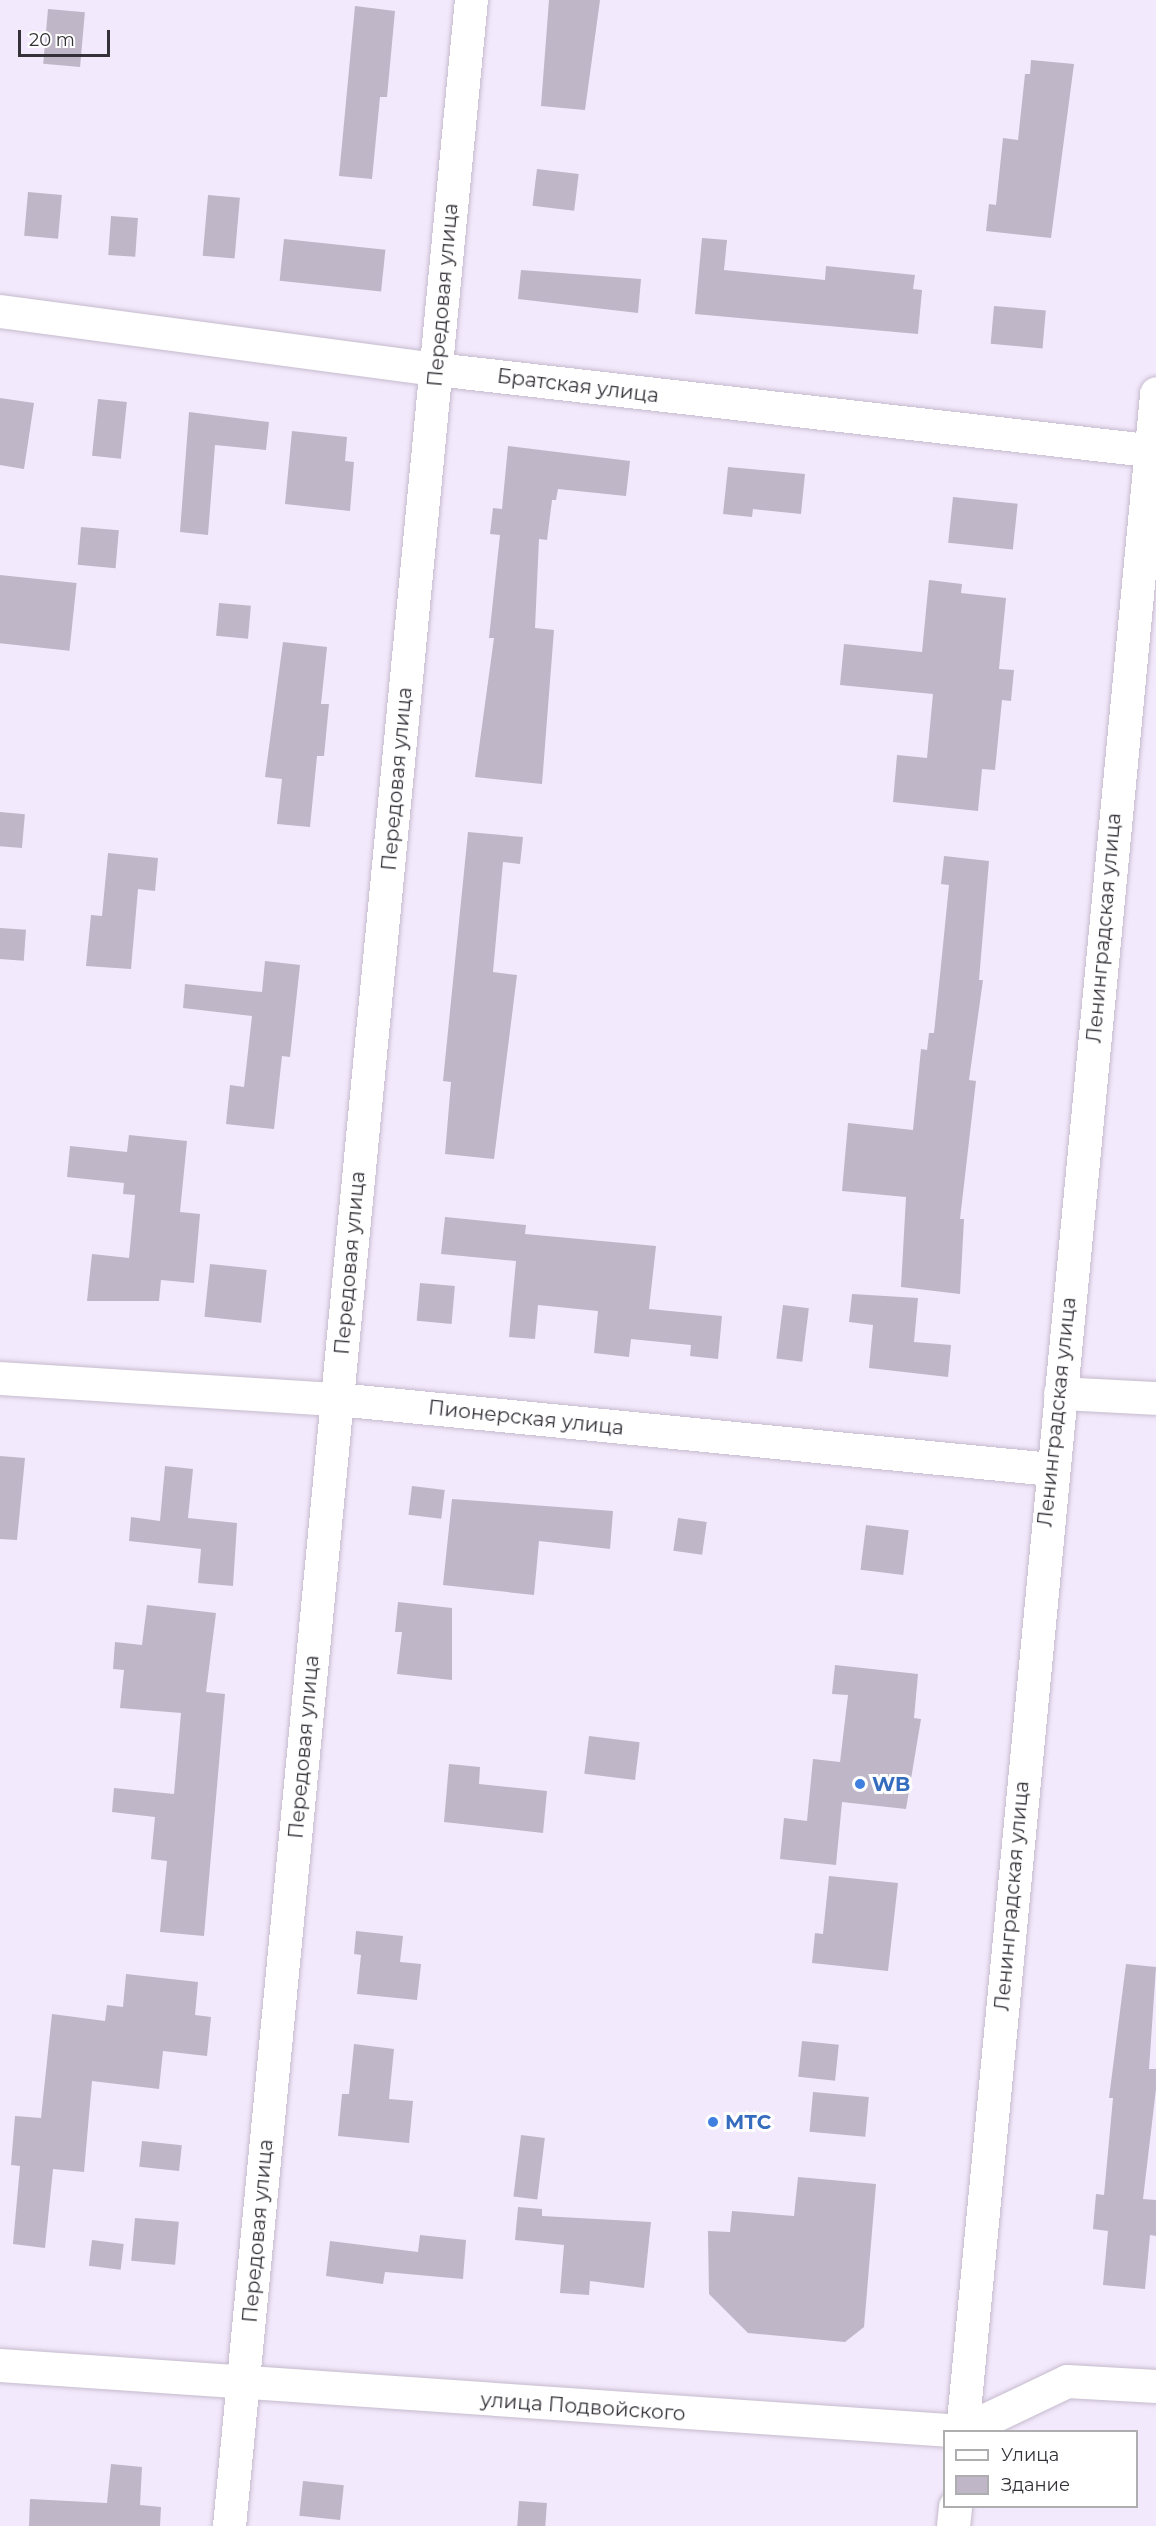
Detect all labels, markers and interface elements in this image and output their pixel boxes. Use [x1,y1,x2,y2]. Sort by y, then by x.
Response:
scale bar [21,18,112,56]
text: 20 m [29,29,75,51]
street label: Передовая улица [423,202,463,388]
street label: Братская улица [496,364,660,408]
street label: Передовая улица [377,686,417,872]
street label: Ленинградская улица [1082,812,1126,1044]
street label: Передовая улица [330,1170,370,1356]
street label: Ленинградская улица [1033,1296,1081,1528]
street label: Пионерская улица [427,1396,625,1440]
street label: Передовая улица [284,1654,324,1840]
place label: WB [872,1772,910,1796]
marker: WB [853,1777,867,1791]
street label: Ленинградская улица [990,1780,1034,2012]
place label: МТС [725,2110,771,2134]
marker: МТС [706,2115,720,2129]
street label: Передовая улица [238,2138,278,2324]
street label: улица Подвойского [480,2388,686,2426]
legend [943,2430,1138,2508]
text: Улица [1001,2444,1059,2466]
text: Здание [1001,2474,1070,2496]

